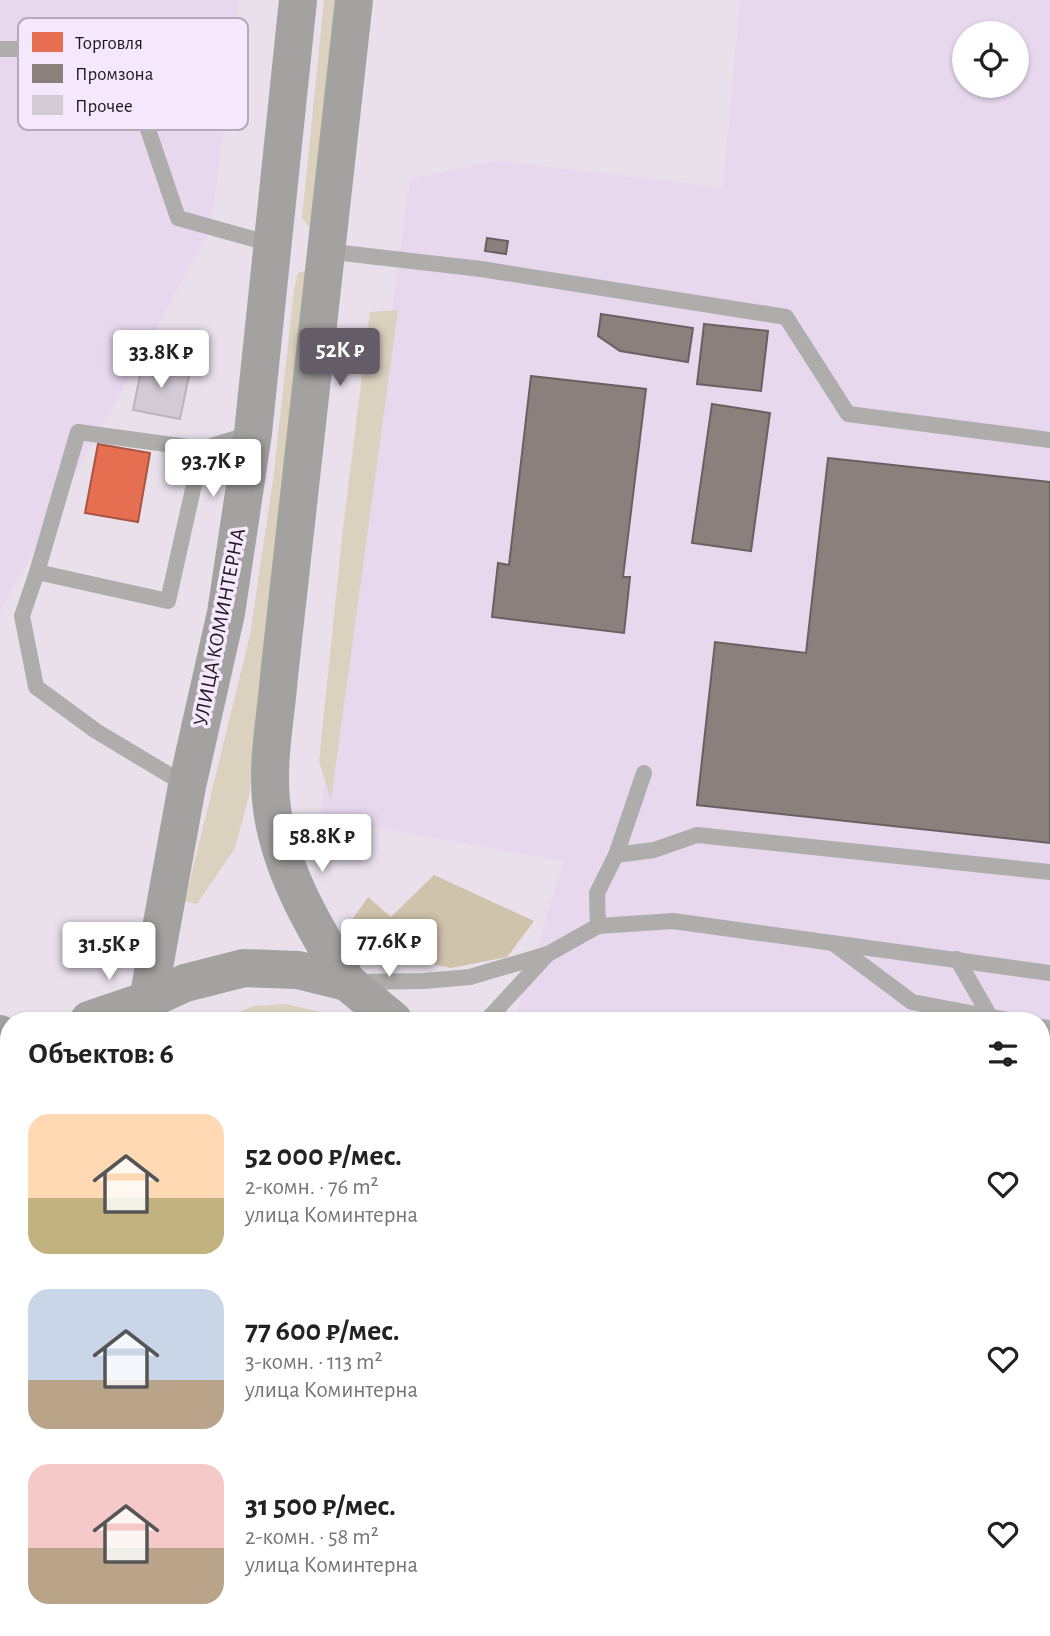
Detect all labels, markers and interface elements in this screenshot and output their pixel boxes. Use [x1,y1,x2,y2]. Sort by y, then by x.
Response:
legend [18,18,248,130]
map controls [952,21,1029,98]
button: locate [952,21,1029,98]
text: Торговля [75,34,143,53]
text: Промзона [75,65,154,84]
text: Прочее [75,97,133,116]
pin: 52K ₽ [291,328,389,388]
pin: 33.8K ₽ [96,330,226,390]
text: 52K ₽ [316,339,364,362]
text: 33.8K ₽ [129,341,193,364]
pin: 93.7K ₽ [148,440,278,499]
text: 93.7K ₽ [181,450,245,473]
street label: УЛИЦА КОМИНТЕРНА [190,526,249,728]
pin: 58.8K ₽ [257,814,387,874]
text: 58.8K ₽ [289,825,355,848]
pin: 77.6K ₽ [324,920,454,979]
pin: 31.5K ₽ [44,922,174,982]
text: 77.6K ₽ [357,930,421,953]
text: 31.5K ₽ [78,933,140,956]
icon: filters [984,1035,1022,1073]
text: Объектов: 6 [28,1039,174,1069]
text: 52 000 ₽/мес. [245,1141,402,1171]
icon: home [84,1142,168,1226]
icon: heart [984,1165,1022,1203]
text: 2-комн. · 76 m² [245,1176,379,1199]
text: улица Коминтерна [245,1204,418,1227]
text: 77 600 ₽/мес. [245,1316,400,1346]
icon: home [84,1317,168,1401]
icon: heart [984,1340,1022,1378]
text: 3-комн. · 113 m² [245,1351,383,1374]
text: улица Коминтерна [245,1379,418,1402]
text: 31 500 ₽/мес. [245,1491,396,1521]
icon: home [84,1492,168,1576]
icon: heart [984,1515,1022,1553]
text: 2-комн. · 58 m² [245,1526,379,1549]
text: улица Коминтерна [245,1554,418,1577]

